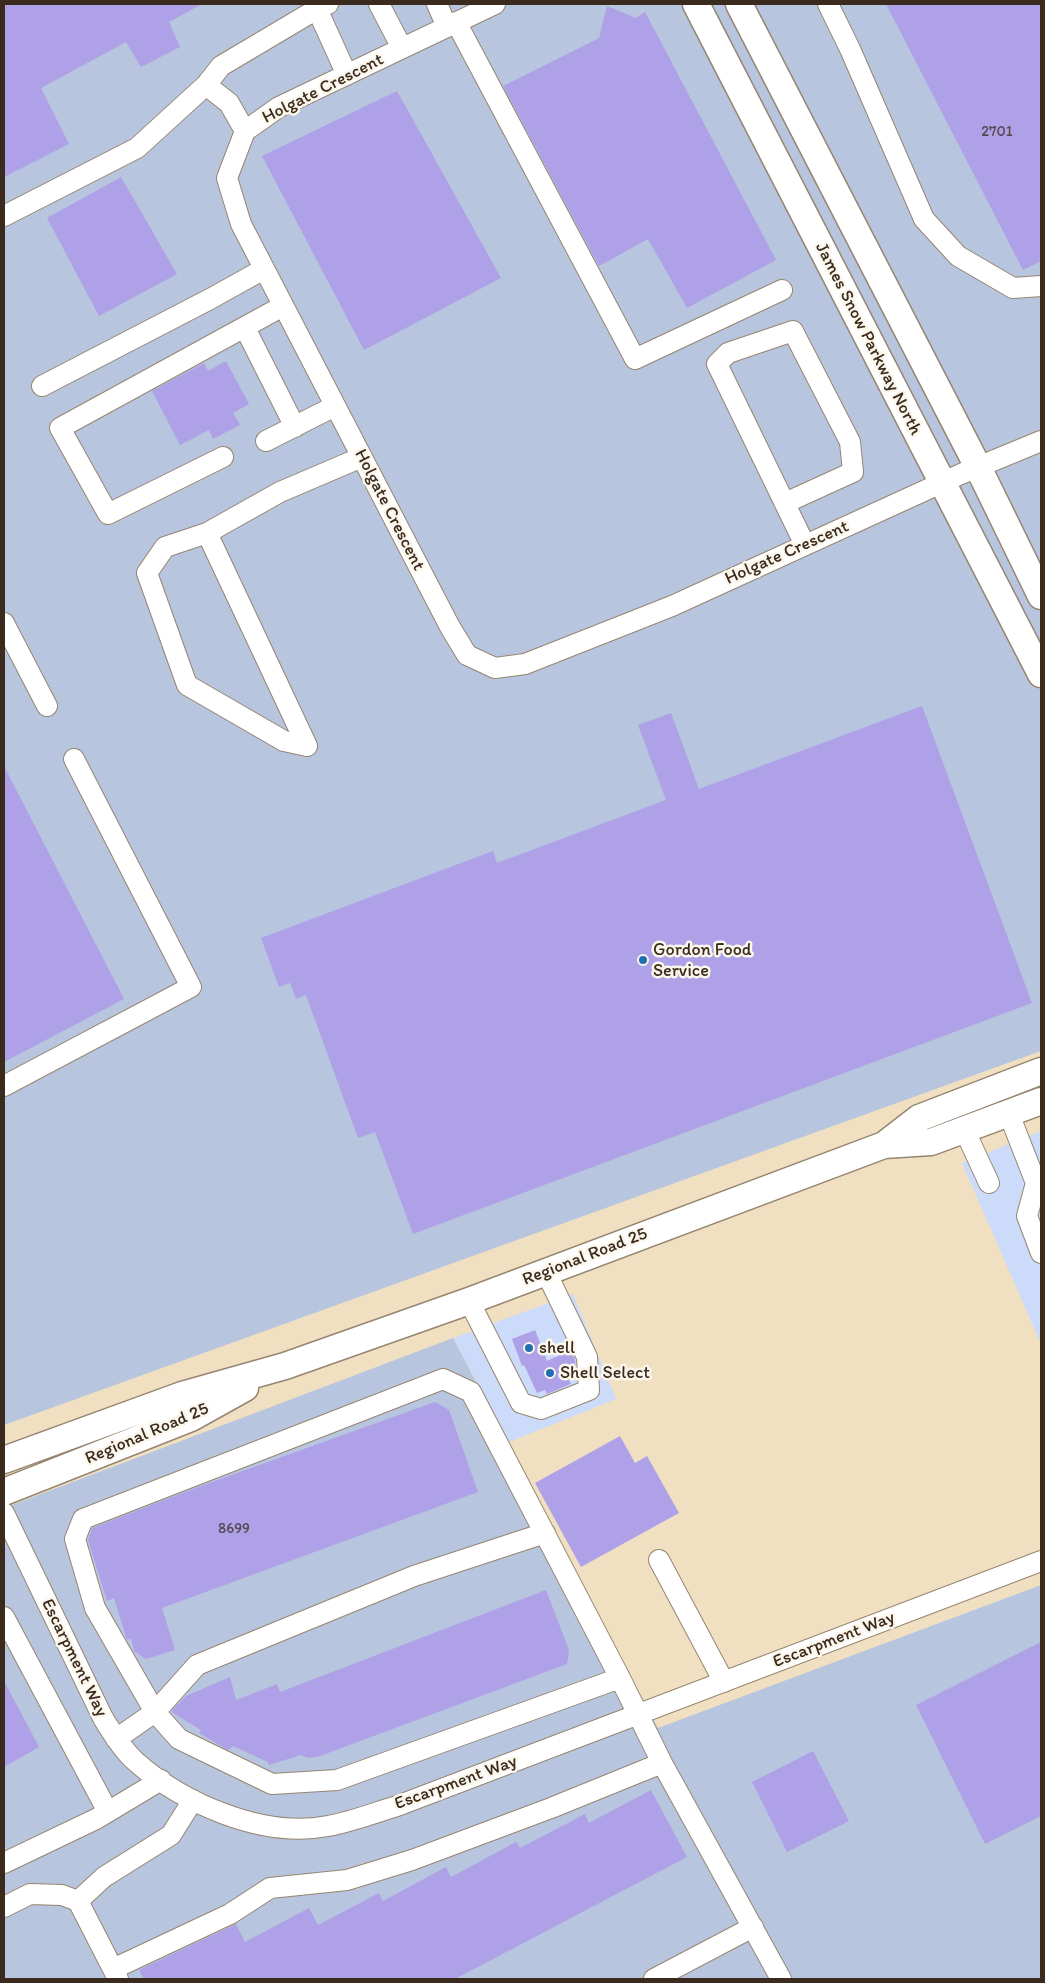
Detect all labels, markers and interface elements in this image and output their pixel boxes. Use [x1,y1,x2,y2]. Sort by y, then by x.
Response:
street label: Holgate Crescent [259,49,387,129]
house number: 2701 [981,123,1013,141]
street label: James Snow Parkway North [810,239,926,439]
street label: Holgate Crescent [349,446,429,574]
street label: Holgate Crescent [722,516,852,590]
place label: Gordon Food Service [653,939,752,982]
marker: Gordon Food Service [637,954,649,966]
street label: Regional Road 25 [519,1223,651,1291]
place label: shell [539,1337,575,1359]
marker: shell [523,1342,535,1354]
place label: Shell Select [560,1362,650,1384]
marker: Shell Select [544,1367,556,1379]
street label: Regional Road 25 [82,1398,212,1470]
house number: 8699 [218,1520,250,1538]
street label: Escarpment Way [36,1595,112,1721]
street label: Escarpment Way [770,1607,898,1673]
street label: Escarpment Way [392,1751,520,1815]

